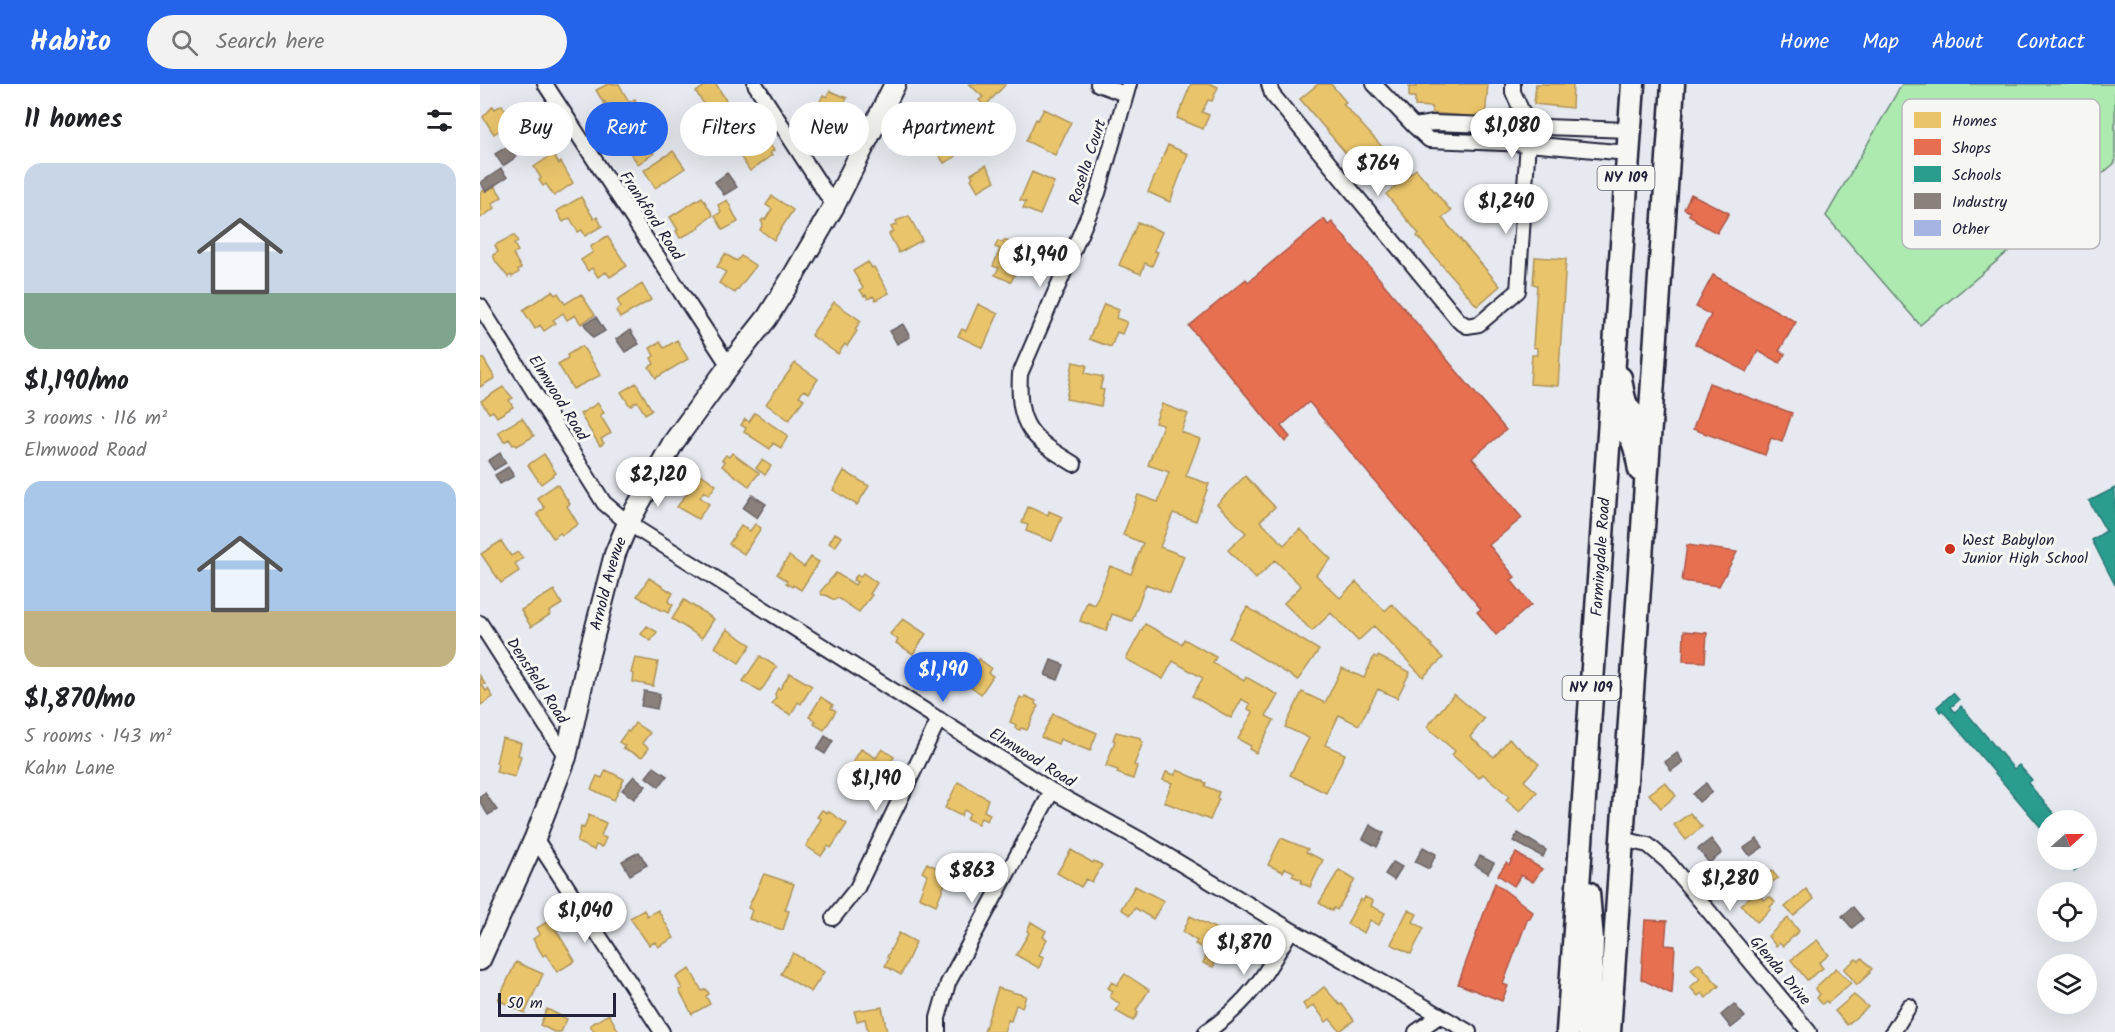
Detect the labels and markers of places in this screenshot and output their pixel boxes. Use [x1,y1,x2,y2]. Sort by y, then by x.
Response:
pin: $1,080 [1463,108,1561,159]
pin: $764 [1342,146,1414,197]
pin: $1,240 [1457,184,1555,235]
pin: $1,940 [991,237,1089,288]
pin: $2,120 [609,457,707,508]
place label: West Babylon Junior High School [1962,528,2088,571]
marker: West Babylon Junior High School [1943,542,1957,556]
pin: $1,190 [894,652,992,703]
pin: $1,190 [827,761,925,812]
pin: $863 [936,853,1008,904]
pin: $1,280 [1681,861,1779,912]
pin: $1,040 [536,893,634,944]
pin: $1,870 [1195,925,1293,976]

